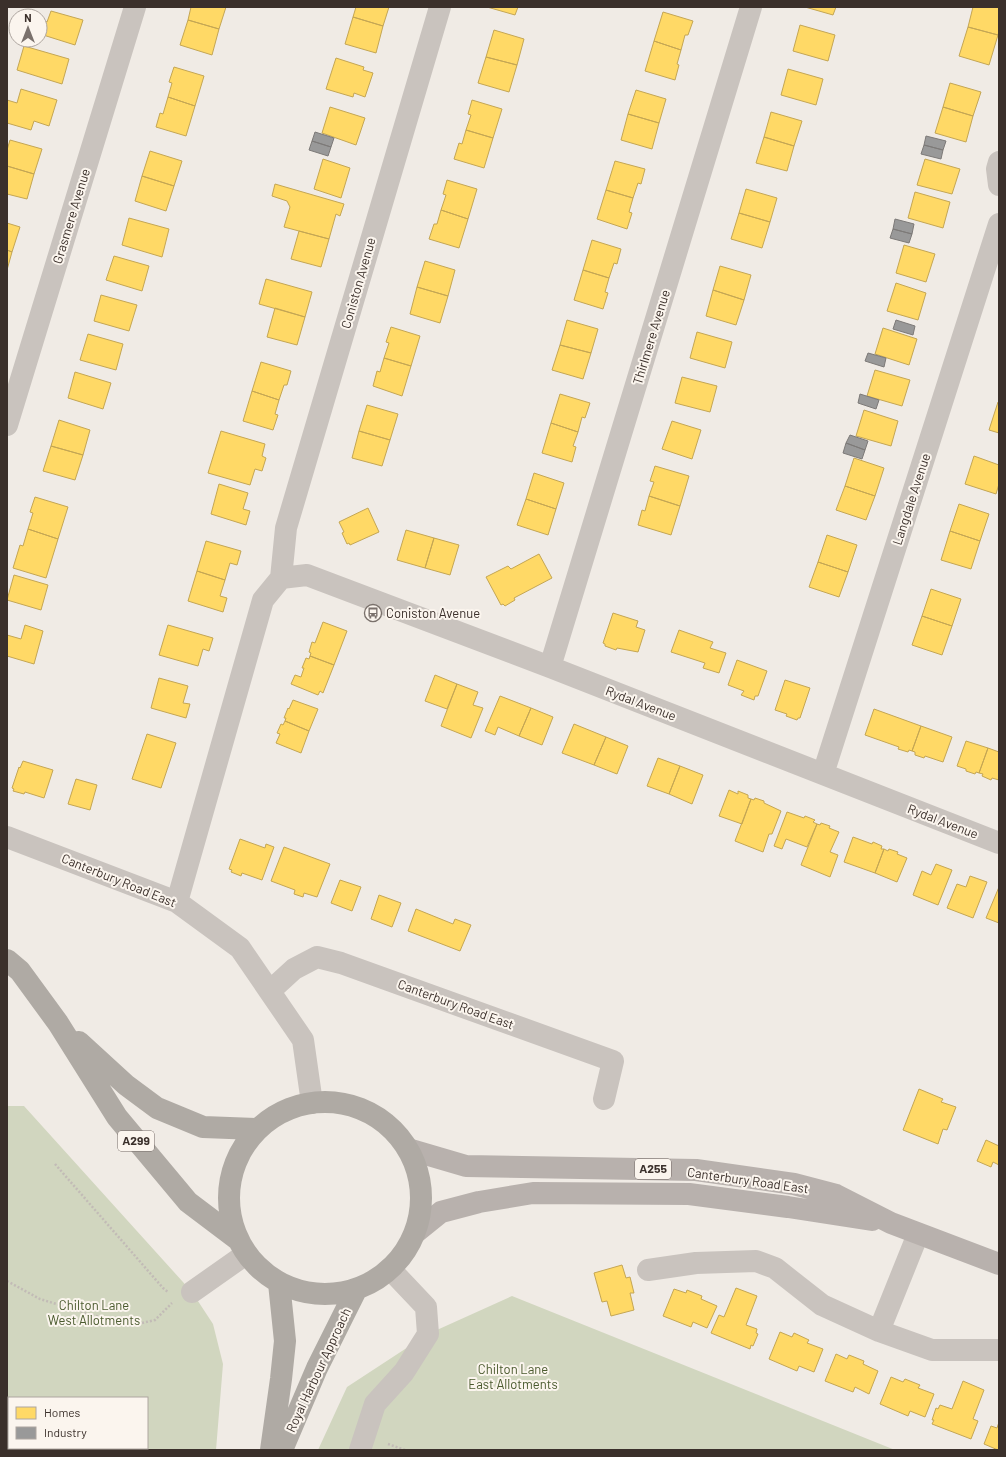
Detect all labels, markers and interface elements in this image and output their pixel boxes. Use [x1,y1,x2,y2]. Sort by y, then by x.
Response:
north arrow [8,8,48,48]
text: N [24,11,32,24]
street label: Grasmere Avenue [49,166,93,266]
street label: Coniston Avenue [337,236,379,330]
street label: Thirlmere Avenue [629,287,673,386]
street label: Langdale Avenue [889,451,933,547]
bus stop icon: Coniston Avenue [363,603,383,623]
place label: Coniston Avenue [386,605,480,621]
street label: Rydal Avenue [603,682,679,724]
street label: Rydal Avenue [905,800,981,842]
street label: Canterbury Road East [59,850,179,910]
street label: Canterbury Road East [396,976,516,1032]
road number: A299 [118,1131,154,1151]
road number: A255 [635,1159,671,1179]
street label: Canterbury Road East [686,1164,810,1196]
park label: Chilton Lane West Allotments [48,1297,140,1328]
street label: Royal Harbour Approach [282,1305,354,1435]
park label: Chilton Lane East Allotments [468,1361,558,1392]
legend [8,1397,148,1449]
text: Homes [44,1405,81,1419]
text: Industry [44,1425,87,1439]

